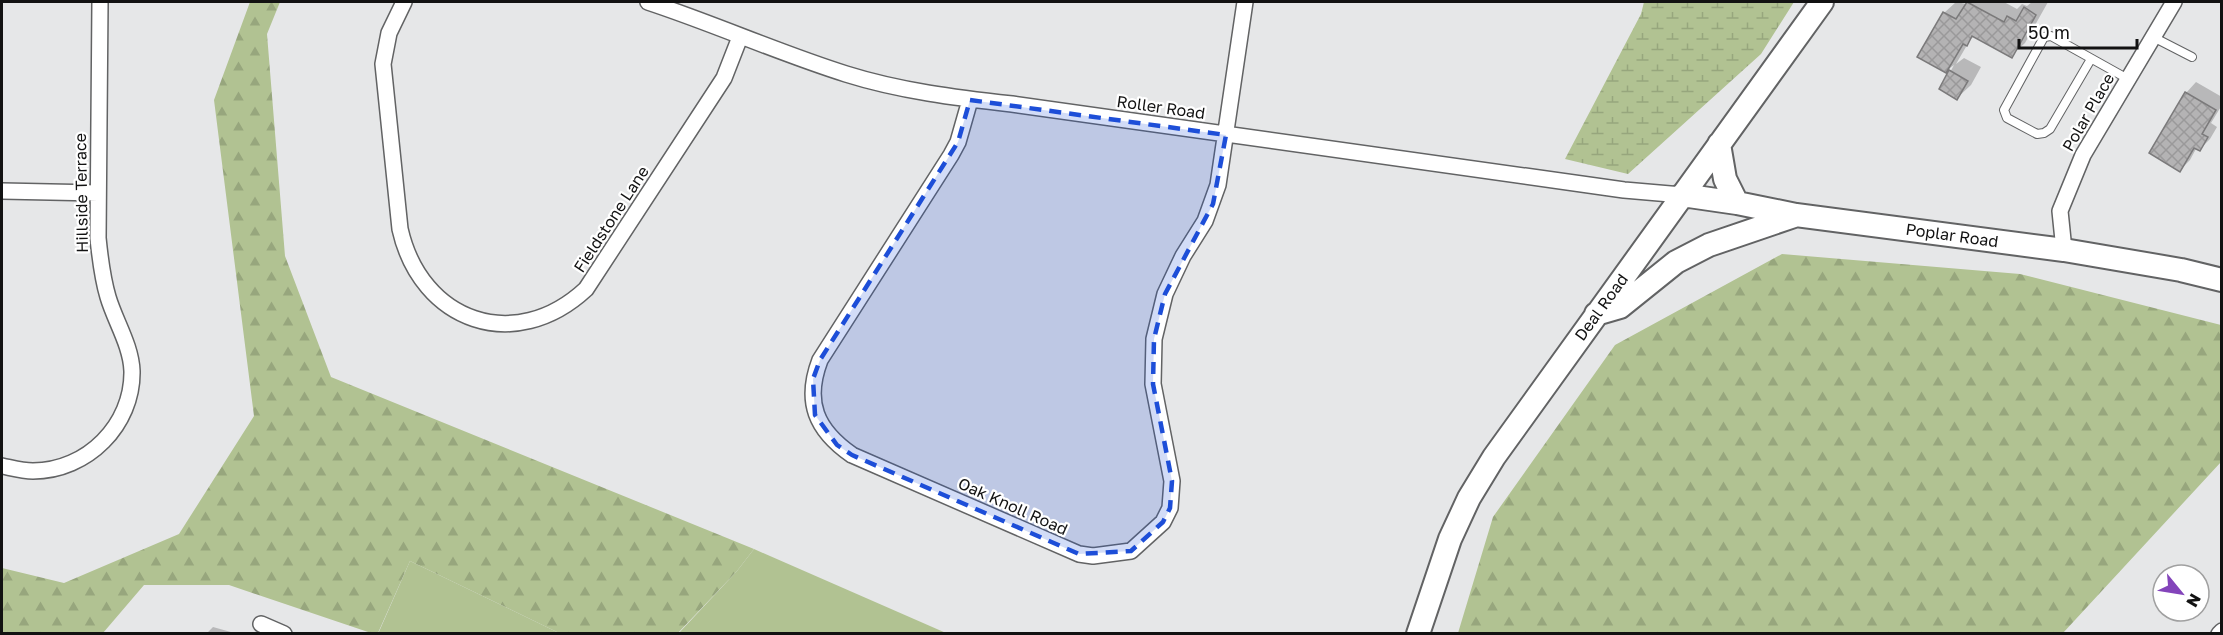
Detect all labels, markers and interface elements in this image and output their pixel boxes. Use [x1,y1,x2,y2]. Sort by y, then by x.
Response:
scale bar [2019,12,2138,50]
text: 50 m [2028,21,2070,43]
street label: Polar Place [2058,69,2118,155]
street label: Roller Road [1115,91,1207,123]
street label: Hillside Terrace [70,133,92,253]
street label: Fieldstone Lane [569,162,653,276]
street label: Poplar Road [1904,219,2000,251]
street label: Deal Road [1570,270,1632,344]
street label: Oak Knoll Road [955,473,1071,539]
north arrow [2151,563,2211,623]
text: N [2182,590,2206,611]

